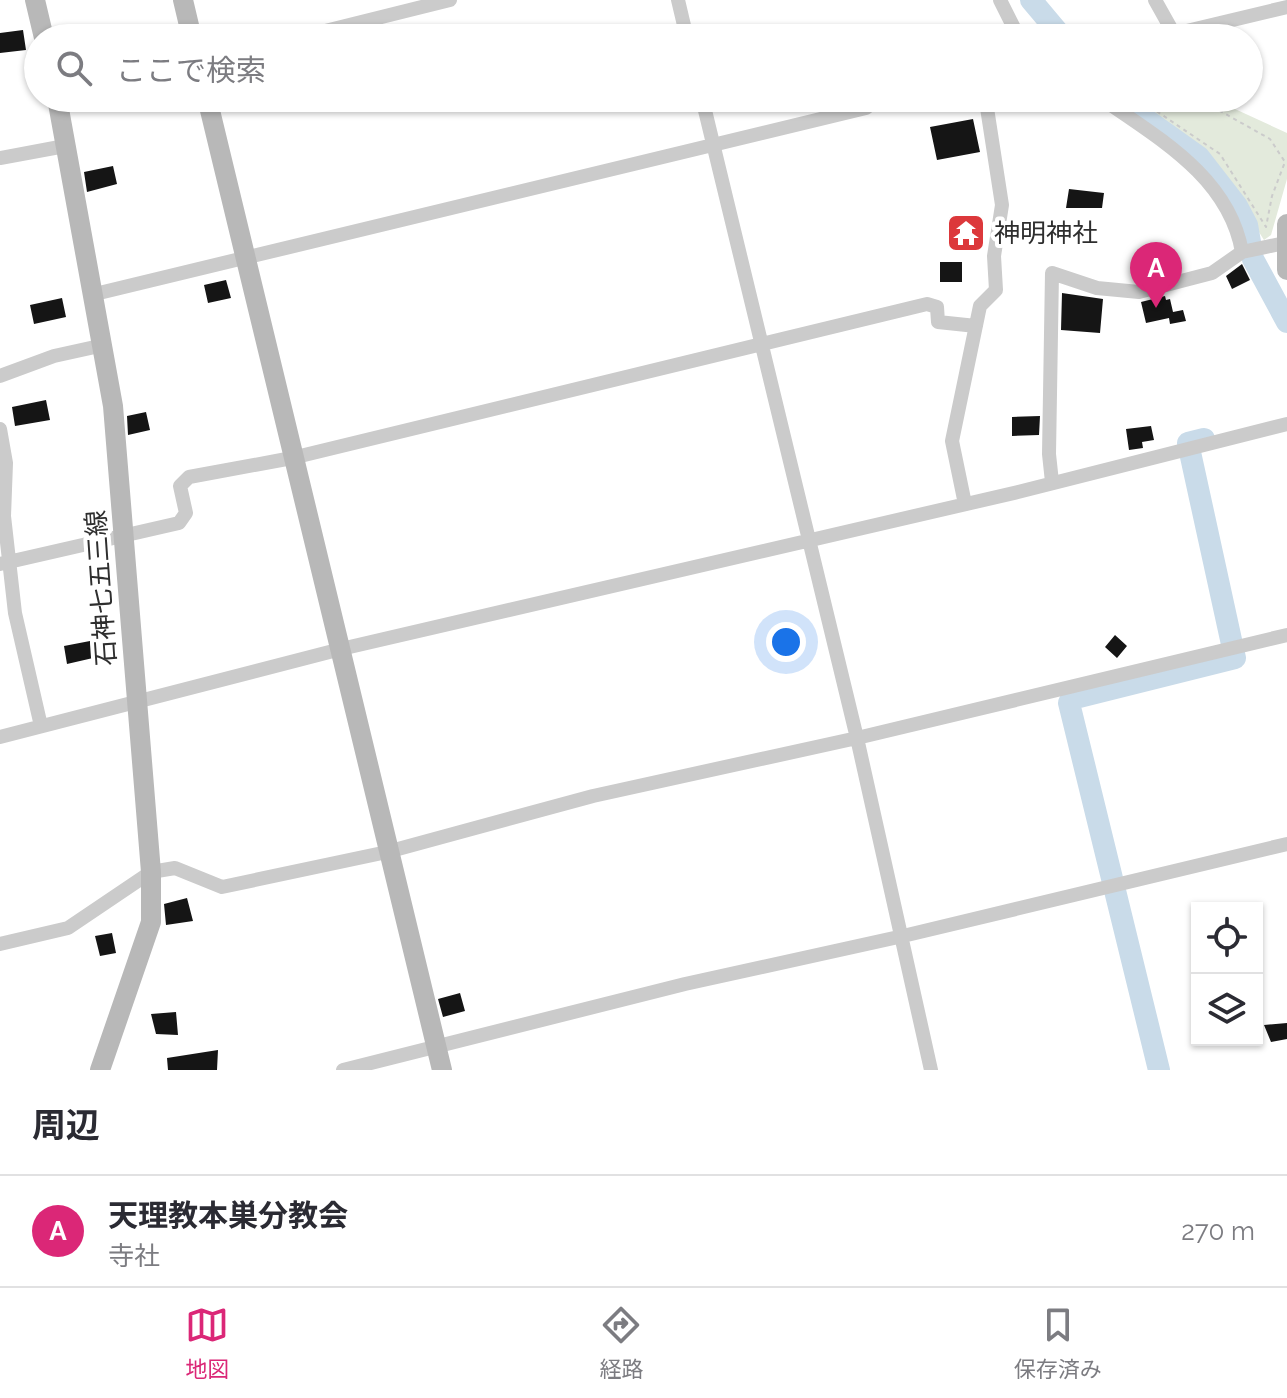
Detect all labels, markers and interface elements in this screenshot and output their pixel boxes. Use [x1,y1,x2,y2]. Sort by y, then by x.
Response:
search box [24,24,1263,112]
icon: search [52,46,96,90]
text: ここで検索 [116,53,266,88]
temple icon: 神明神社 [945,212,987,254]
place label: 神明神社 [994,218,1098,248]
pin: A [1130,242,1182,308]
street label: 石神七五三線 [81,509,121,667]
your location [766,622,806,662]
map controls [1191,902,1263,1046]
button: locate [1191,902,1263,974]
button: layers [1191,974,1263,1046]
text: 周辺 [32,1105,100,1145]
text: 天理教本巣分教会 [108,1198,348,1233]
text: A [49,1216,67,1246]
text: 270 m [1181,1216,1255,1246]
text: 寺社 [108,1241,160,1271]
tab: 地図 [185,1303,229,1383]
tab: 経路 [599,1303,644,1383]
tab: 保存済み [1014,1303,1102,1383]

